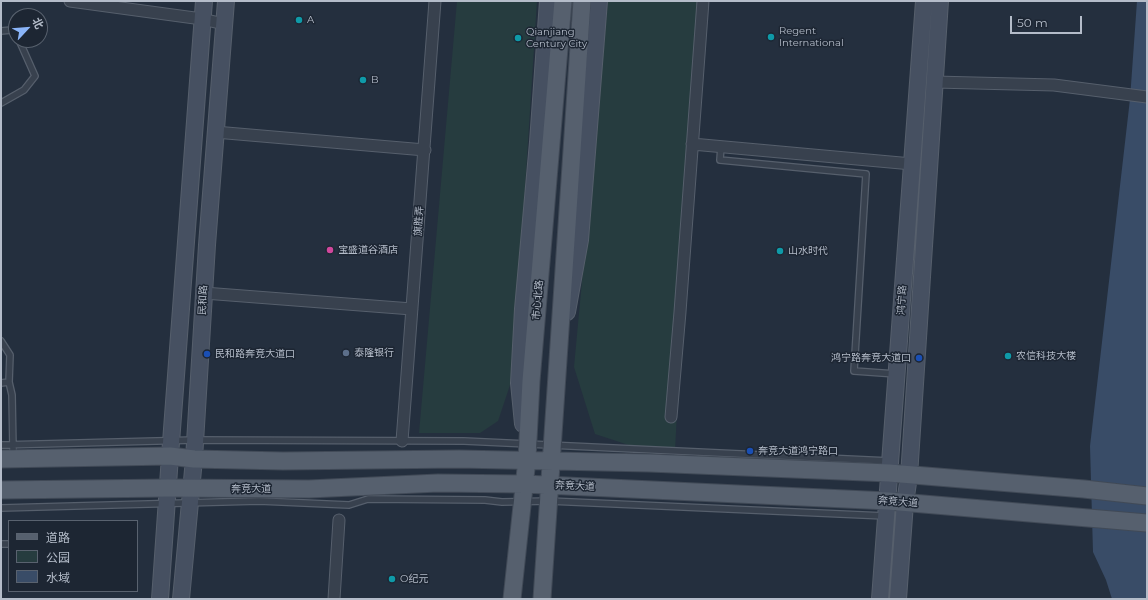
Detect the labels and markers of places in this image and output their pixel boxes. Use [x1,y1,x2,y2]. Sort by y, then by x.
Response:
place label: A [307,14,314,26]
marker: A [294,15,304,25]
place label: Regent International [779,25,844,48]
place label: Qianjiang Century City [526,26,587,50]
marker: Regent International [766,32,776,42]
marker: Qianjiang Century City [513,33,523,43]
place label: B [371,74,379,86]
marker: B [358,75,368,85]
place label: 宝盛道谷酒店 [338,244,398,256]
marker: 宝盛道谷酒店 [325,245,335,255]
place label: 山水时代 [788,245,828,257]
marker: 山水时代 [775,246,785,256]
place label: 泰隆银行 [354,347,394,359]
place label: 民和路奔竞大道口 [215,348,295,360]
marker: 泰隆银行 [341,348,351,358]
marker: 民和路奔竞大道口 [202,349,212,359]
place label: 农信科技大楼 [1016,350,1076,362]
marker: 农信科技大楼 [1003,351,1013,361]
place label: 鸿宁路奔竞大道口 [831,352,911,364]
marker: 鸿宁路奔竞大道口 [914,353,924,363]
place label: 奔竞大道鸿宁路口 [758,445,838,457]
marker: 奔竞大道鸿宁路口 [745,446,755,456]
place label: O纪元 [400,573,428,585]
marker: O纪元 [387,574,397,584]

